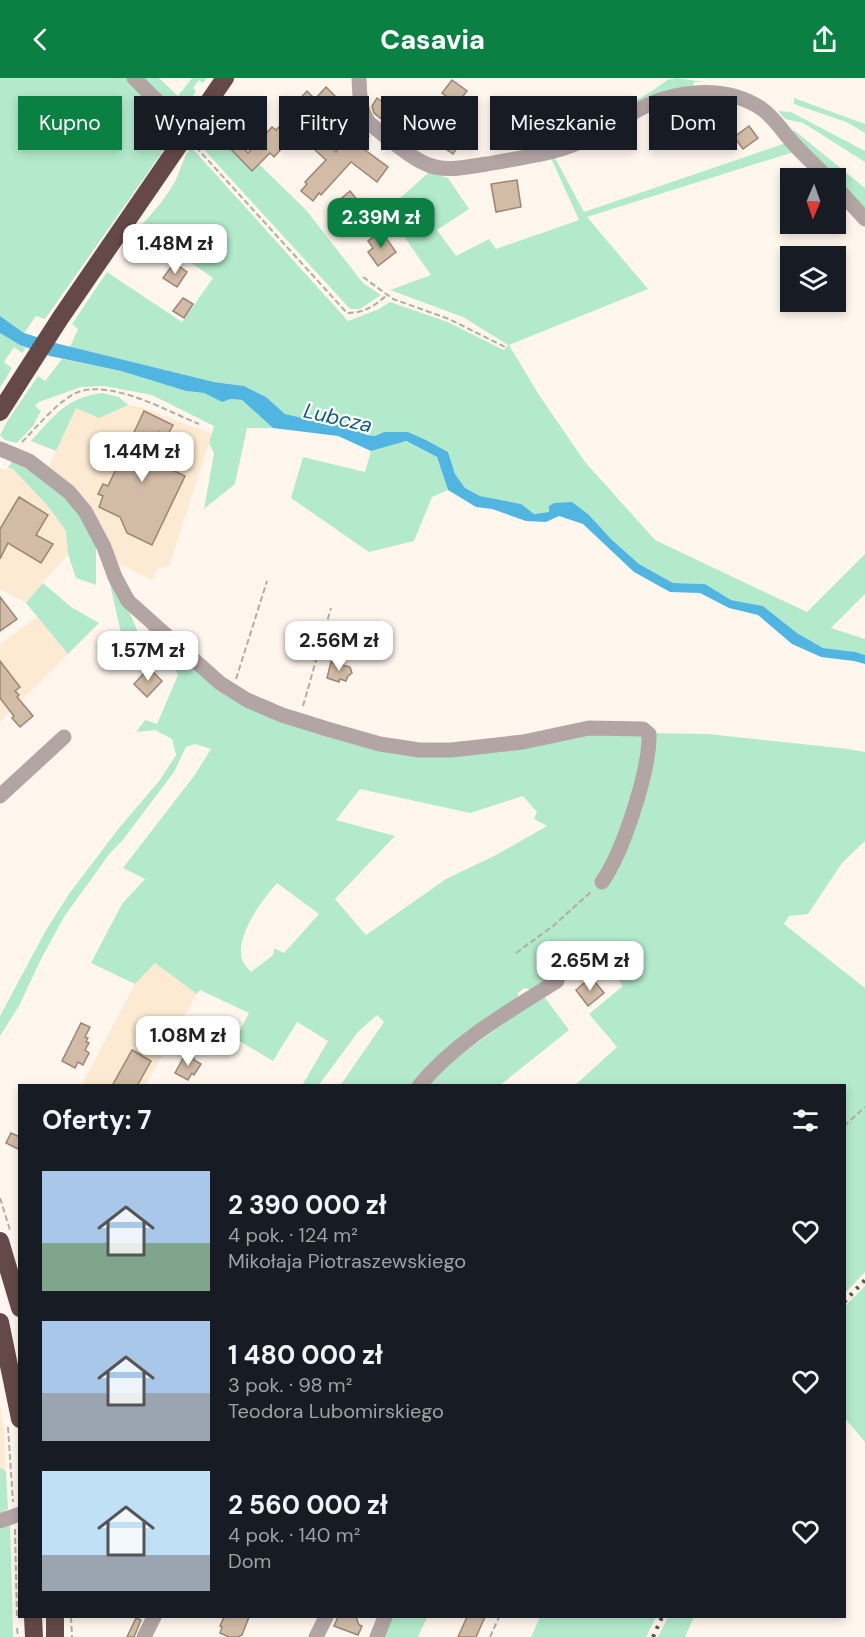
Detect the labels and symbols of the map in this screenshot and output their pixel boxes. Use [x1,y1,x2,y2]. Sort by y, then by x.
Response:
north arrow [780,168,846,234]
pin: 2.39M zł [319,198,443,249]
pin: 1.48M zł [113,224,237,275]
water label: Lubcza [301,397,375,439]
pin: 1.44M zł [80,432,204,483]
pin: 2.56M zł [277,621,401,672]
pin: 1.57M zł [86,631,210,682]
pin: 2.65M zł [528,941,652,992]
pin: 1.08M zł [126,1016,250,1067]

